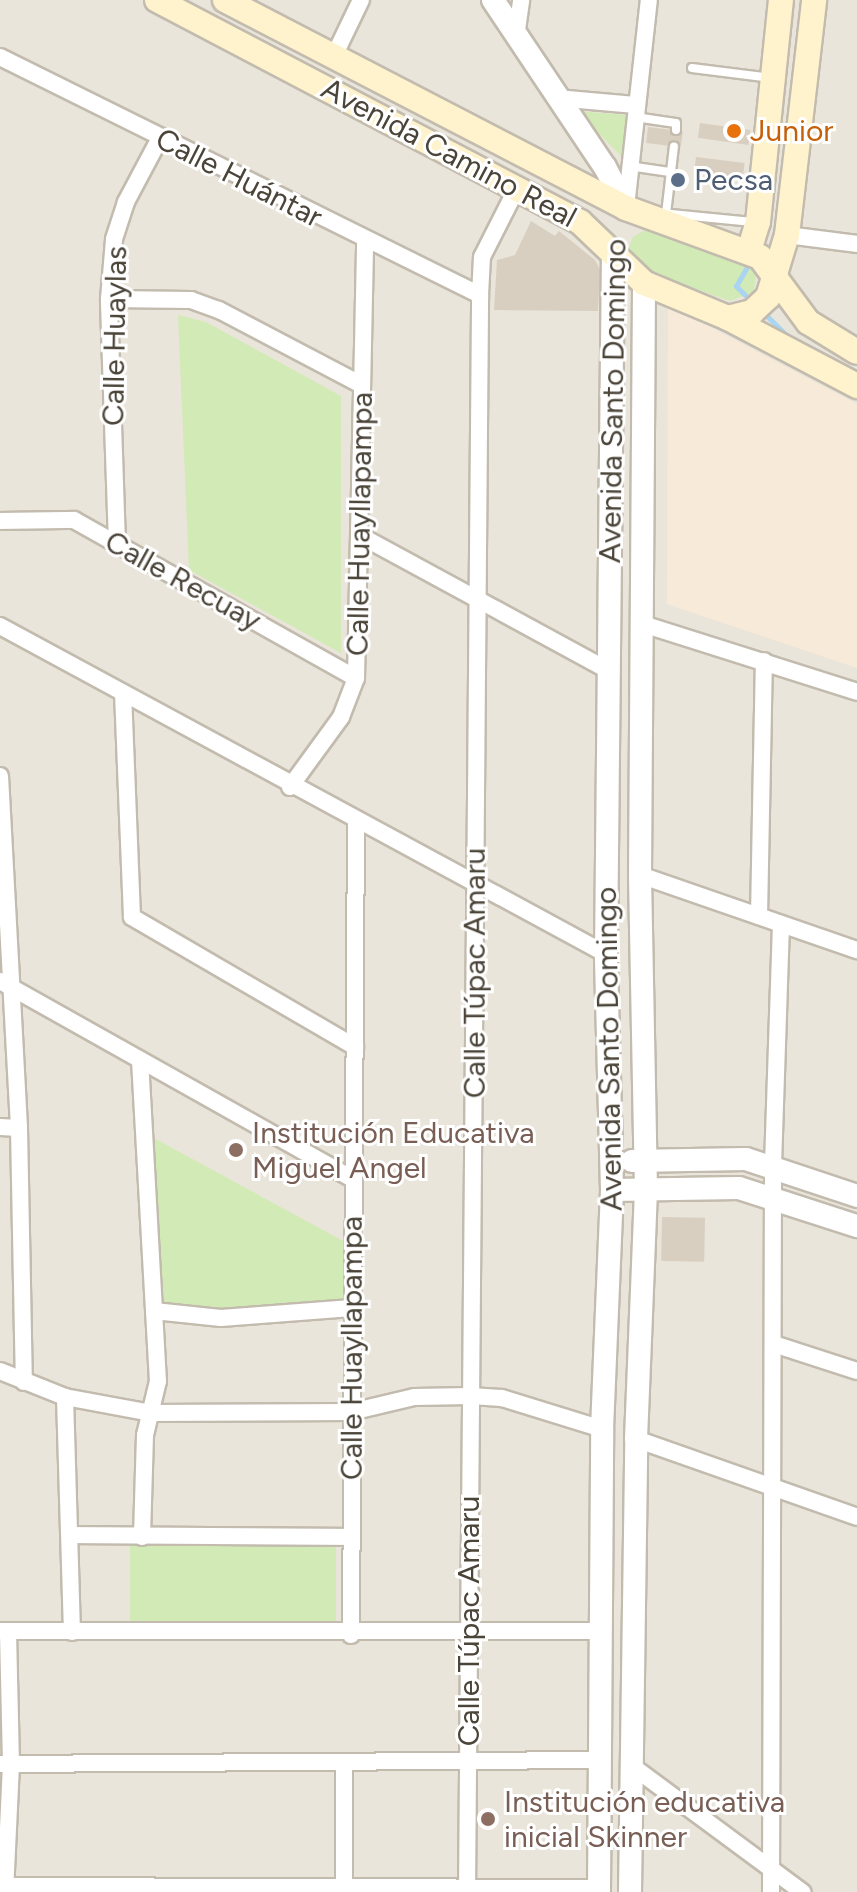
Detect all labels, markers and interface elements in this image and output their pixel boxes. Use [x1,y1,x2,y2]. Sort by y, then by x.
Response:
street label: Avenida Camino Real [315,71,583,235]
place label: Junior [750,113,833,149]
street label: Calle Huántar [150,121,328,235]
marker: Junior [725,122,743,140]
place label: Pecsa [694,162,773,198]
marker: Pecsa [669,171,687,189]
street label: Avenida Santo Domingo [592,239,634,563]
street label: Calle Huaylas [95,246,135,426]
street label: Calle Huayllapampa [340,392,380,656]
street label: Calle Recuay [99,523,267,639]
street label: Calle Túpac Amaru [457,848,493,1098]
street label: Avenida Santo Domingo [588,887,630,1211]
place label: Institución Educativa Miguel Angel [252,1115,534,1186]
marker: Institución Educativa Miguel Angel [227,1141,245,1159]
street label: Calle Huayllapampa [334,1216,370,1480]
street label: Calle Túpac Amaru [451,1496,487,1746]
place label: Institución educativa inicial Skinner [504,1784,785,1854]
marker: Institución educativa inicial Skinner [479,1810,497,1828]

